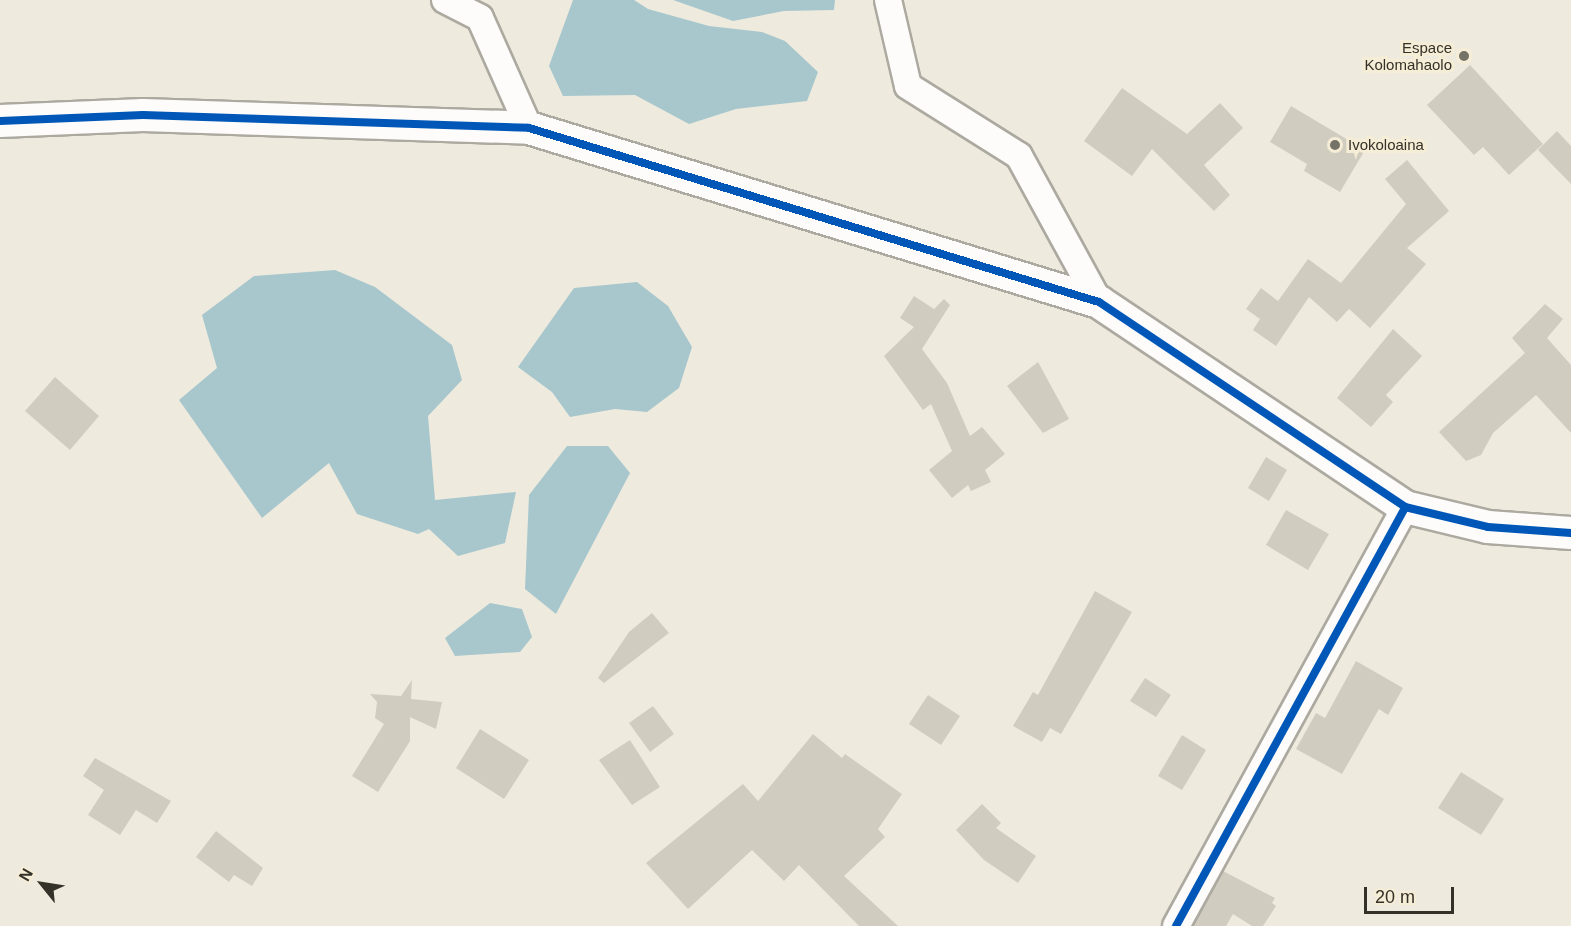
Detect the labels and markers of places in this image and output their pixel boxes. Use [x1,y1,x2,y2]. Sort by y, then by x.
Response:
place label: Espace Kolomahaolo [1364,38,1452,73]
marker: Espace Kolomahaolo [1457,49,1471,63]
marker: Ivokoloaina [1326,136,1344,154]
place label: Ivokoloaina [1348,136,1424,154]

